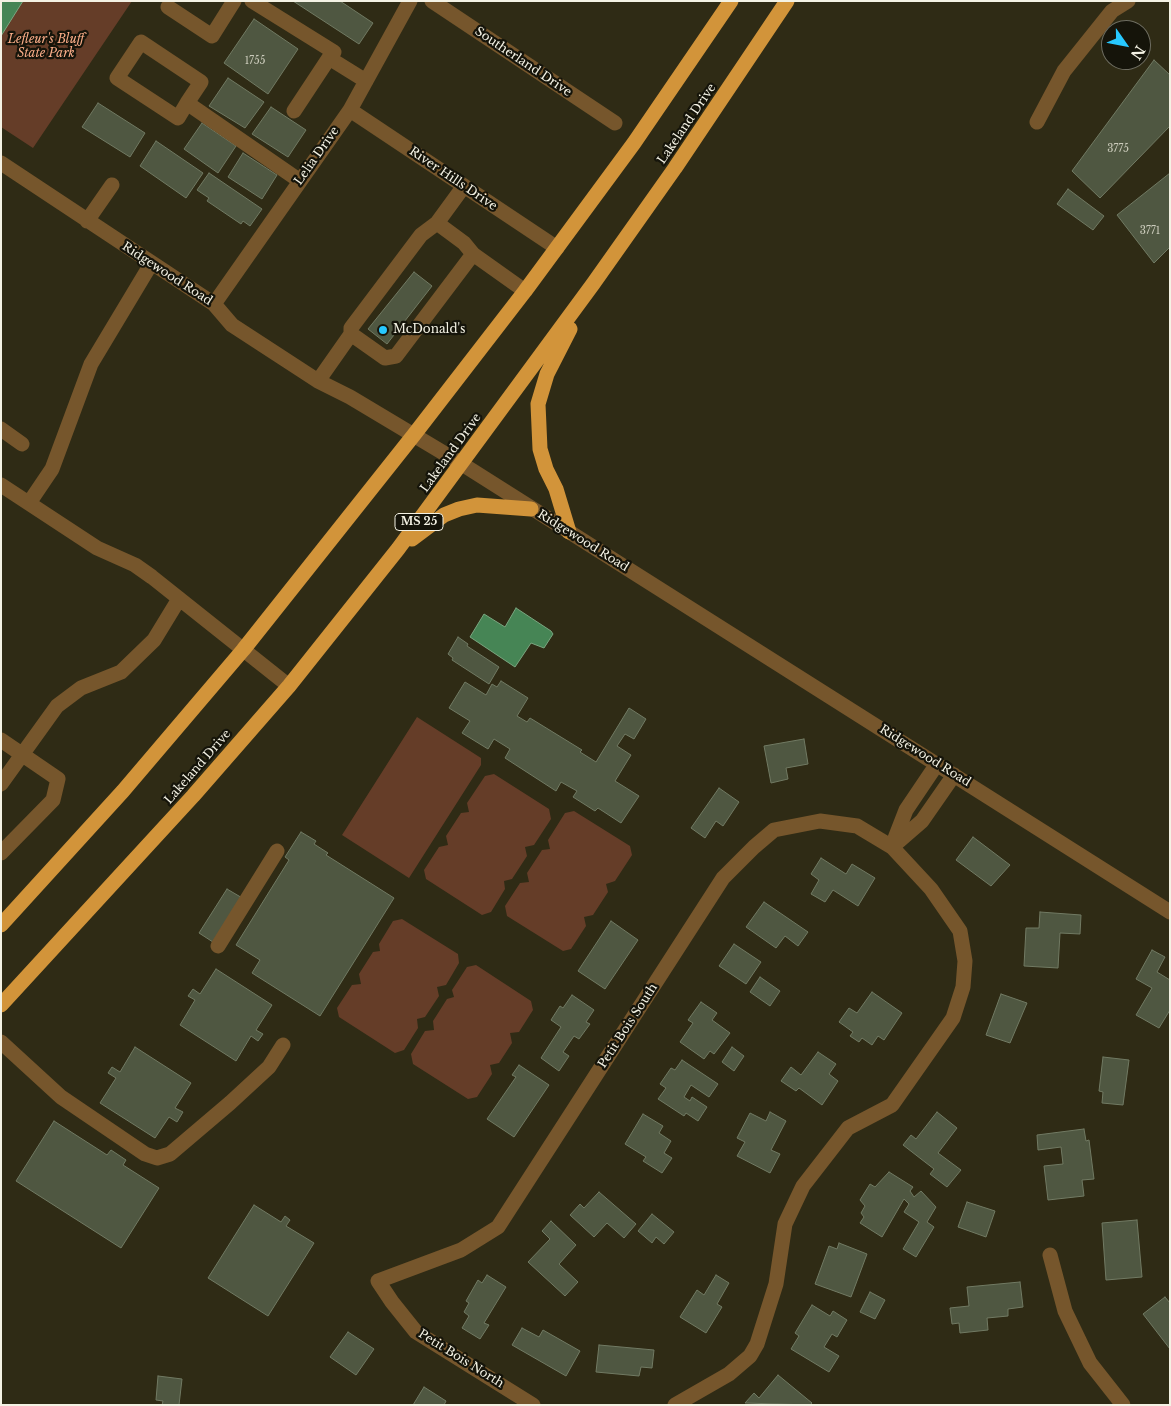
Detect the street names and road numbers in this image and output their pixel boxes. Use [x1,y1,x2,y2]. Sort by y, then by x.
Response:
street label: Southerland Drive [472,24,574,100]
street label: Lakeland Drive [655,81,719,167]
street label: Lelia Drive [292,124,342,188]
street label: River Hills Drive [406,144,500,214]
street label: Ridgewood Road [119,239,215,309]
street label: Lakeland Drive [418,411,484,495]
street label: Ridgewood Road [535,507,631,575]
road number: MS 25 [395,514,443,530]
street label: Ridgewood Road [877,722,973,790]
street label: Lakeland Drive [162,727,234,807]
street label: Petit Bois South [595,981,661,1071]
street label: Petit Bois North [416,1327,506,1391]

